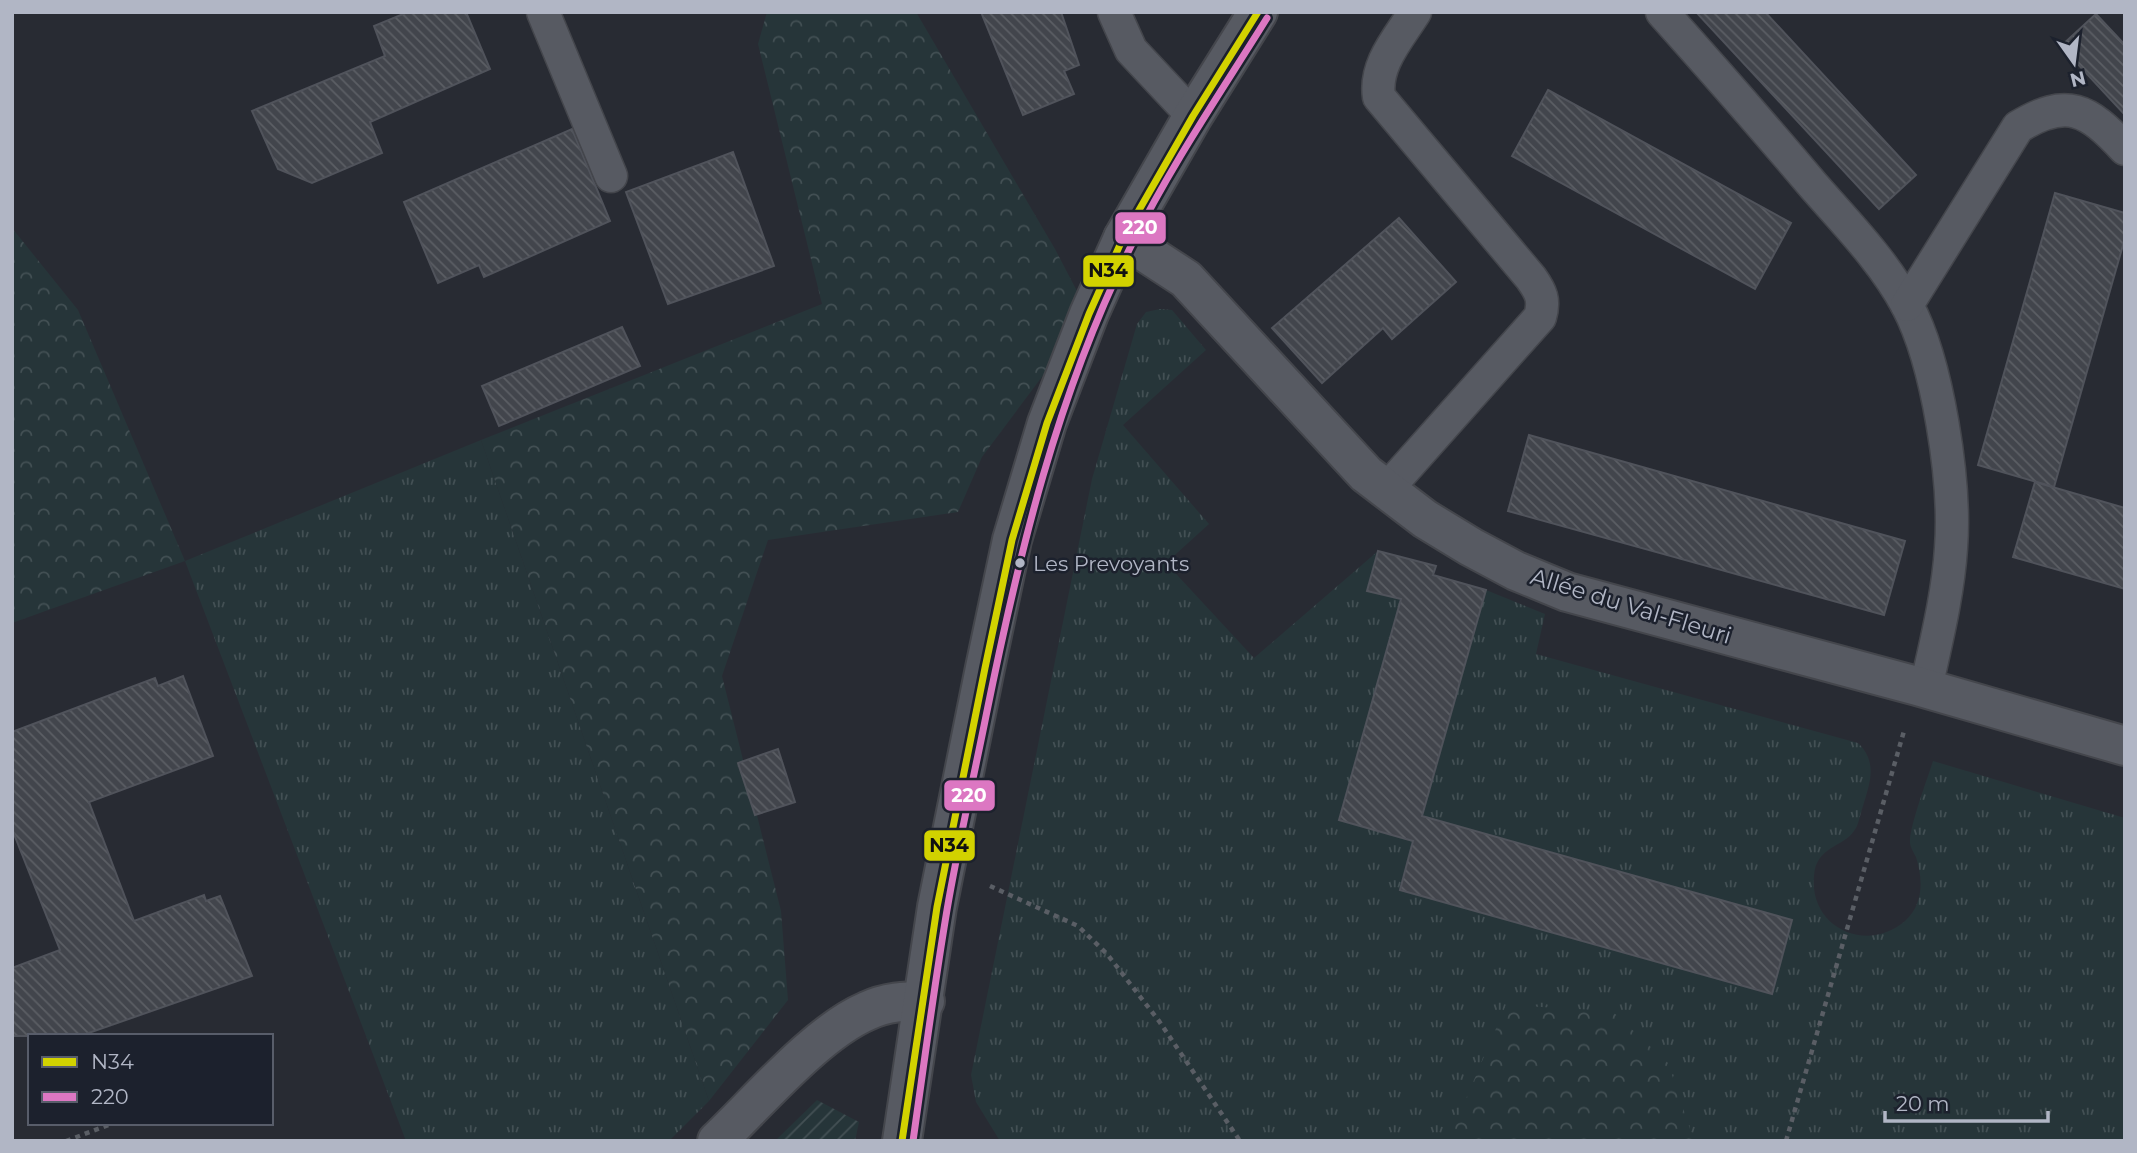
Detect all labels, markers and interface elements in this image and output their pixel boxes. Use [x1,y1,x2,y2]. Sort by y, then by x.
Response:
north arrow [2039,28,2109,98]
text: N [2068,66,2088,92]
line badge: 220 [1114,211,1167,245]
text: 220 [1122,216,1158,239]
line badge: N34 [1082,254,1135,288]
text: N34 [1088,259,1128,282]
place label: Les Prevoyants [1033,551,1189,576]
marker: Les Prevoyants [1013,556,1027,570]
street label: Allée du Val-Fleuri [1527,562,1735,650]
line badge: 220 [943,779,996,812]
text: 220 [951,784,987,807]
line badge: N34 [923,829,976,862]
text: N34 [929,834,969,857]
legend [28,1034,273,1125]
text: N34 [91,1049,134,1074]
scale bar [1885,1080,2048,1124]
text: 220 [91,1084,129,1109]
text: 20 m [1896,1091,1950,1116]

